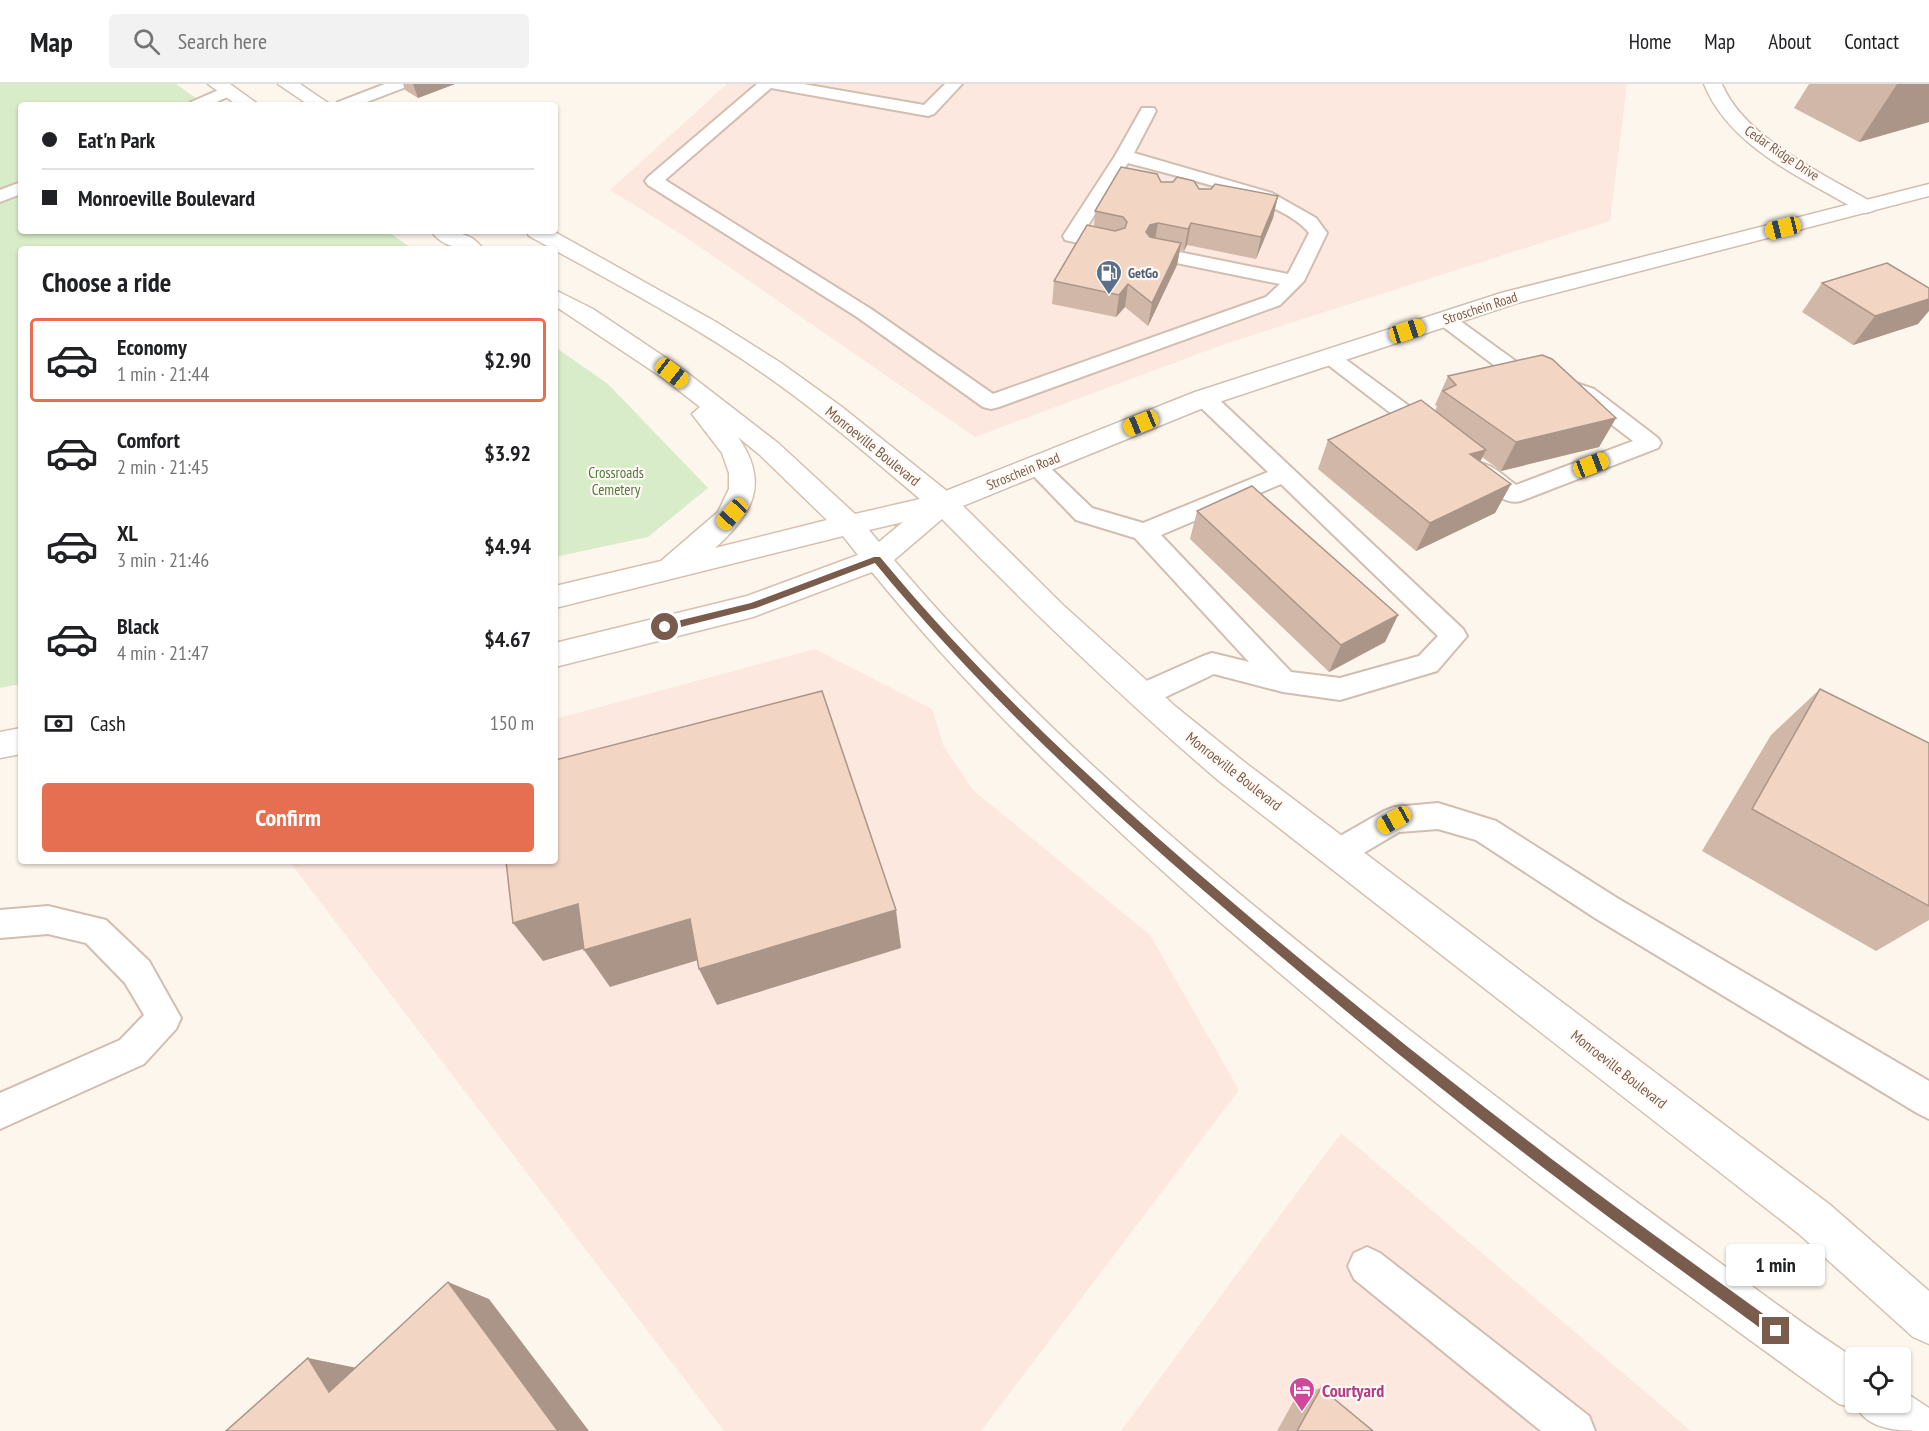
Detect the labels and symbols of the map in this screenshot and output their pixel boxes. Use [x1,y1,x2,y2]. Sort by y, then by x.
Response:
street label: Cedar Ridge Drive [1741,121,1823,185]
car [1763,215,1803,241]
fuel station icon: GetGo [1094,258,1124,296]
place label: GetGo [1128,264,1158,282]
street label: Stroschein Road [1440,287,1520,329]
car [1387,317,1427,345]
car [652,355,692,391]
street label: Monroeville Boulevard [822,402,924,490]
car [1121,408,1161,438]
street label: Stroschein Road [984,448,1062,494]
car [1571,450,1611,480]
park label: Crossroads Cemetery [588,463,644,499]
car [713,495,751,533]
route start [651,613,678,640]
street label: Monroeville Boulevard [1182,728,1286,814]
car [1374,803,1414,837]
street label: Monroeville Boulevard [1567,1026,1671,1112]
callout: 1 min [1726,1244,1826,1286]
route end [1762,1317,1789,1344]
hotel icon: Courtyard [1287,1375,1317,1413]
place label: Courtyard [1322,1379,1384,1402]

